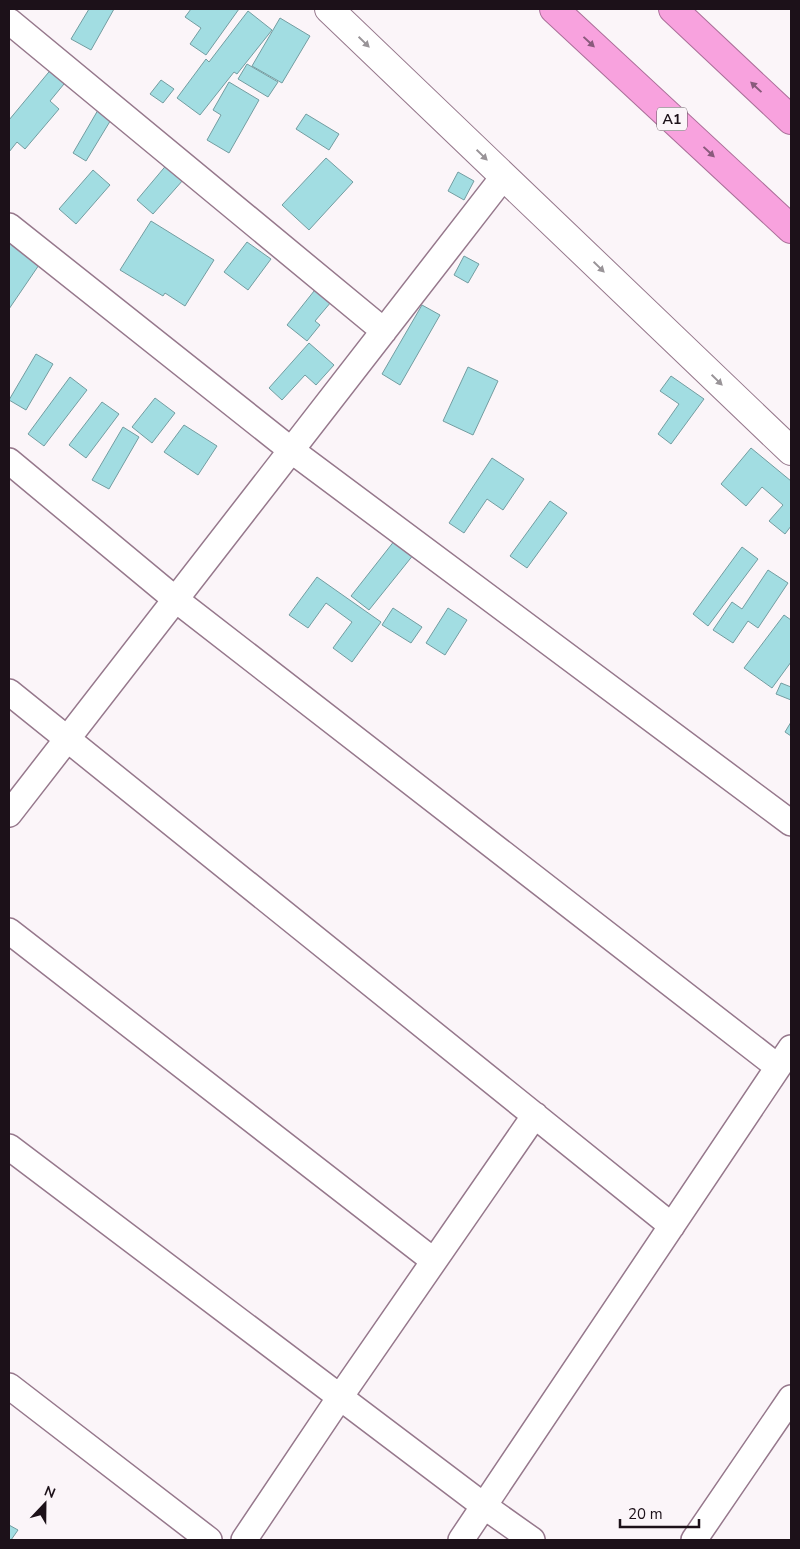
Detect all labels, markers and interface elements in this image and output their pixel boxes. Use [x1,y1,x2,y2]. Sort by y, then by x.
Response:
one-way arrow [358,36,370,48]
one-way arrow [583,36,595,48]
one-way arrow [750,81,762,93]
road number: A1 [657,108,687,130]
one-way arrow [702,146,714,158]
one-way arrow [476,149,488,161]
one-way arrow [593,261,605,273]
one-way arrow [710,374,722,386]
north arrow [20,1479,70,1529]
text: N [41,1482,58,1503]
scale bar [620,1496,699,1528]
text: 20 m [628,1504,663,1524]

